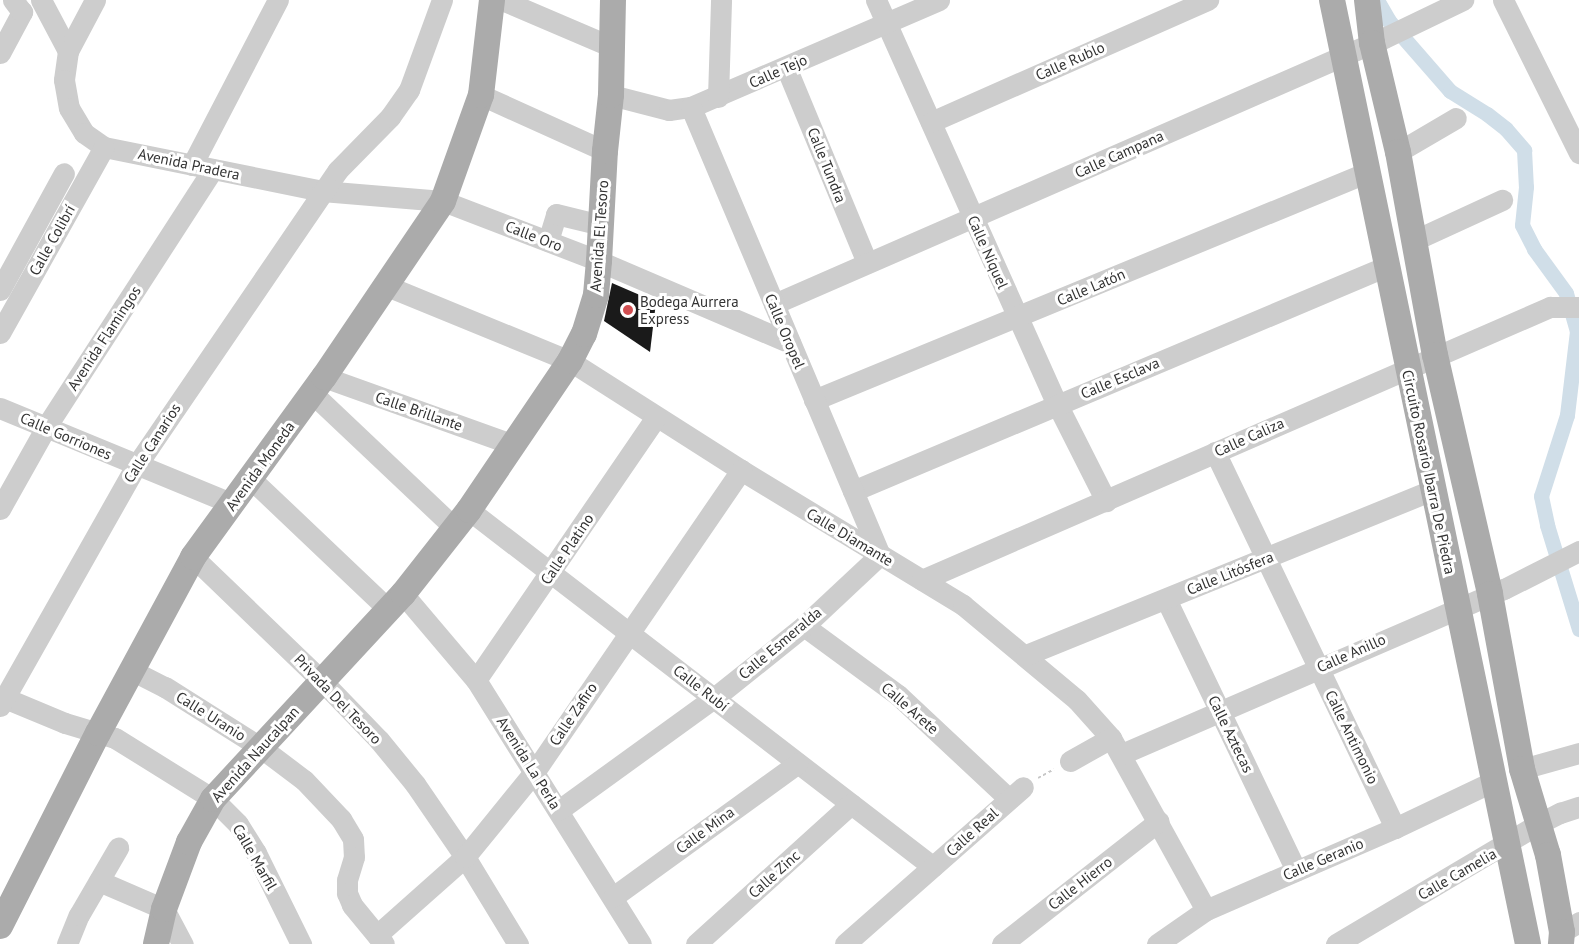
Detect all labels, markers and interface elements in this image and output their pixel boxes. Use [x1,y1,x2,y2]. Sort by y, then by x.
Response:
street label: Calle Rublo [1033,38,1107,84]
street label: Calle Tejo [746,50,810,92]
street label: Calle Tundra [804,125,850,205]
street label: Calle Campana [1072,126,1166,182]
street label: Avenida Pradera [137,144,241,184]
street label: Avenida El Tesoro [586,179,612,293]
street label: Calle Colibrí [25,202,79,278]
street label: Calle Níquel [964,213,1012,291]
street label: Calle Oro [503,217,565,255]
street label: Calle Latón [1054,265,1128,309]
street label: Avenida Flamingos [63,282,145,394]
street label: Calle Oropel [761,291,809,371]
place label: Bodega Aurrera Express [640,292,739,327]
marker: Bodega Aurrera Express [621,303,635,317]
street label: Calle Esclava [1078,353,1162,403]
street label: Circuito Rosario Ibarra De Piedra [1399,368,1459,576]
street label: Calle Brillante [373,388,465,434]
street label: Calle Canarios [120,400,184,486]
street label: Calle Gorriones [17,409,115,463]
street label: Calle Caliza [1211,414,1287,460]
street label: Avenida Moneda [222,418,298,514]
street label: Calle Diamante [803,504,897,570]
street label: Calle Platino [537,510,597,588]
street label: Calle Litósfera [1184,547,1276,599]
street label: Calle Esmeralda [735,603,825,683]
street label: Calle Anillo [1314,630,1388,676]
street label: Privada Del Tesoro [290,650,386,748]
street label: Calle Rubí [670,661,732,715]
street label: Calle Arete [878,678,942,738]
street label: Calle Zafiro [545,679,601,749]
street label: Calle Antimonio [1321,687,1383,787]
street label: Calle Uranio [173,688,249,744]
street label: Calle Aztecas [1204,692,1258,776]
street label: Avenida Naucalpan [207,702,303,806]
street label: Avenida La Perla [493,713,565,813]
street label: Calle Mina [672,803,738,857]
street label: Calle Real [942,804,1002,860]
street label: Calle Marfil [229,821,281,893]
street label: Calle Geranio [1280,834,1366,884]
street label: Calle Camelia [1415,844,1499,904]
street label: Calle Zinc [744,846,804,902]
street label: Calle Hierro [1044,852,1116,914]

